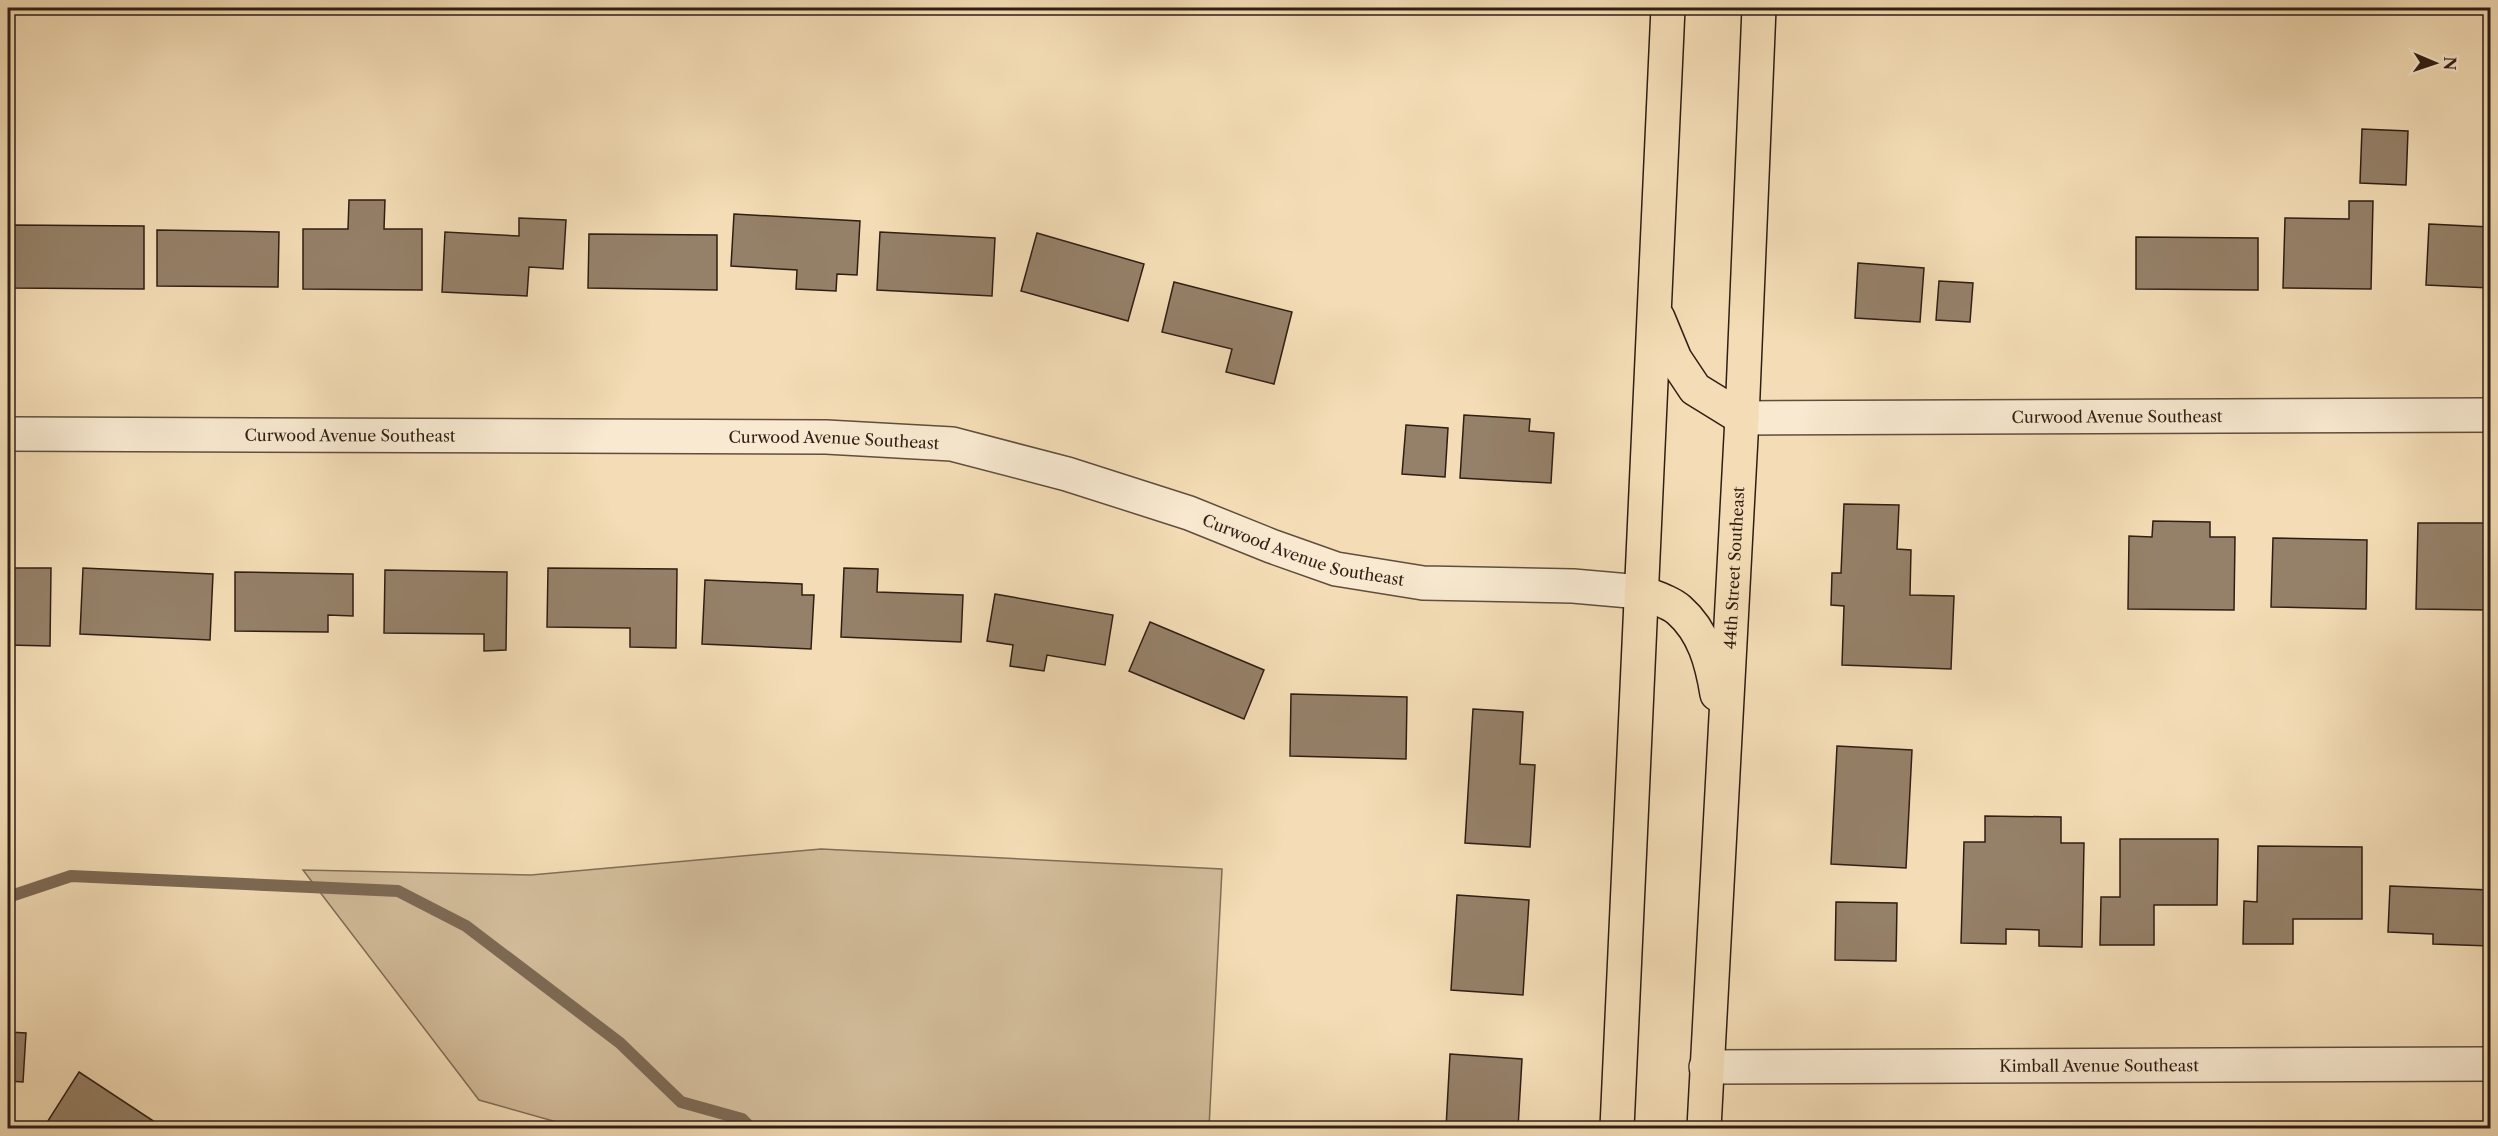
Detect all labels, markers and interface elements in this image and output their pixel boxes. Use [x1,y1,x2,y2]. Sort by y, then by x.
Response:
north arrow [2405,33,2465,93]
text: N [2440,56,2460,71]
street label: Curwood Avenue Southeast [2012,406,2223,427]
street label: Curwood Avenue Southeast [245,425,456,446]
street label: Curwood Avenue Southeast [729,427,940,453]
street label: 44th Street Southeast [1720,486,1748,650]
street label: Curwood Avenue Southeast [1200,509,1406,590]
street label: Kimball Avenue Southeast [1999,1055,2199,1076]

